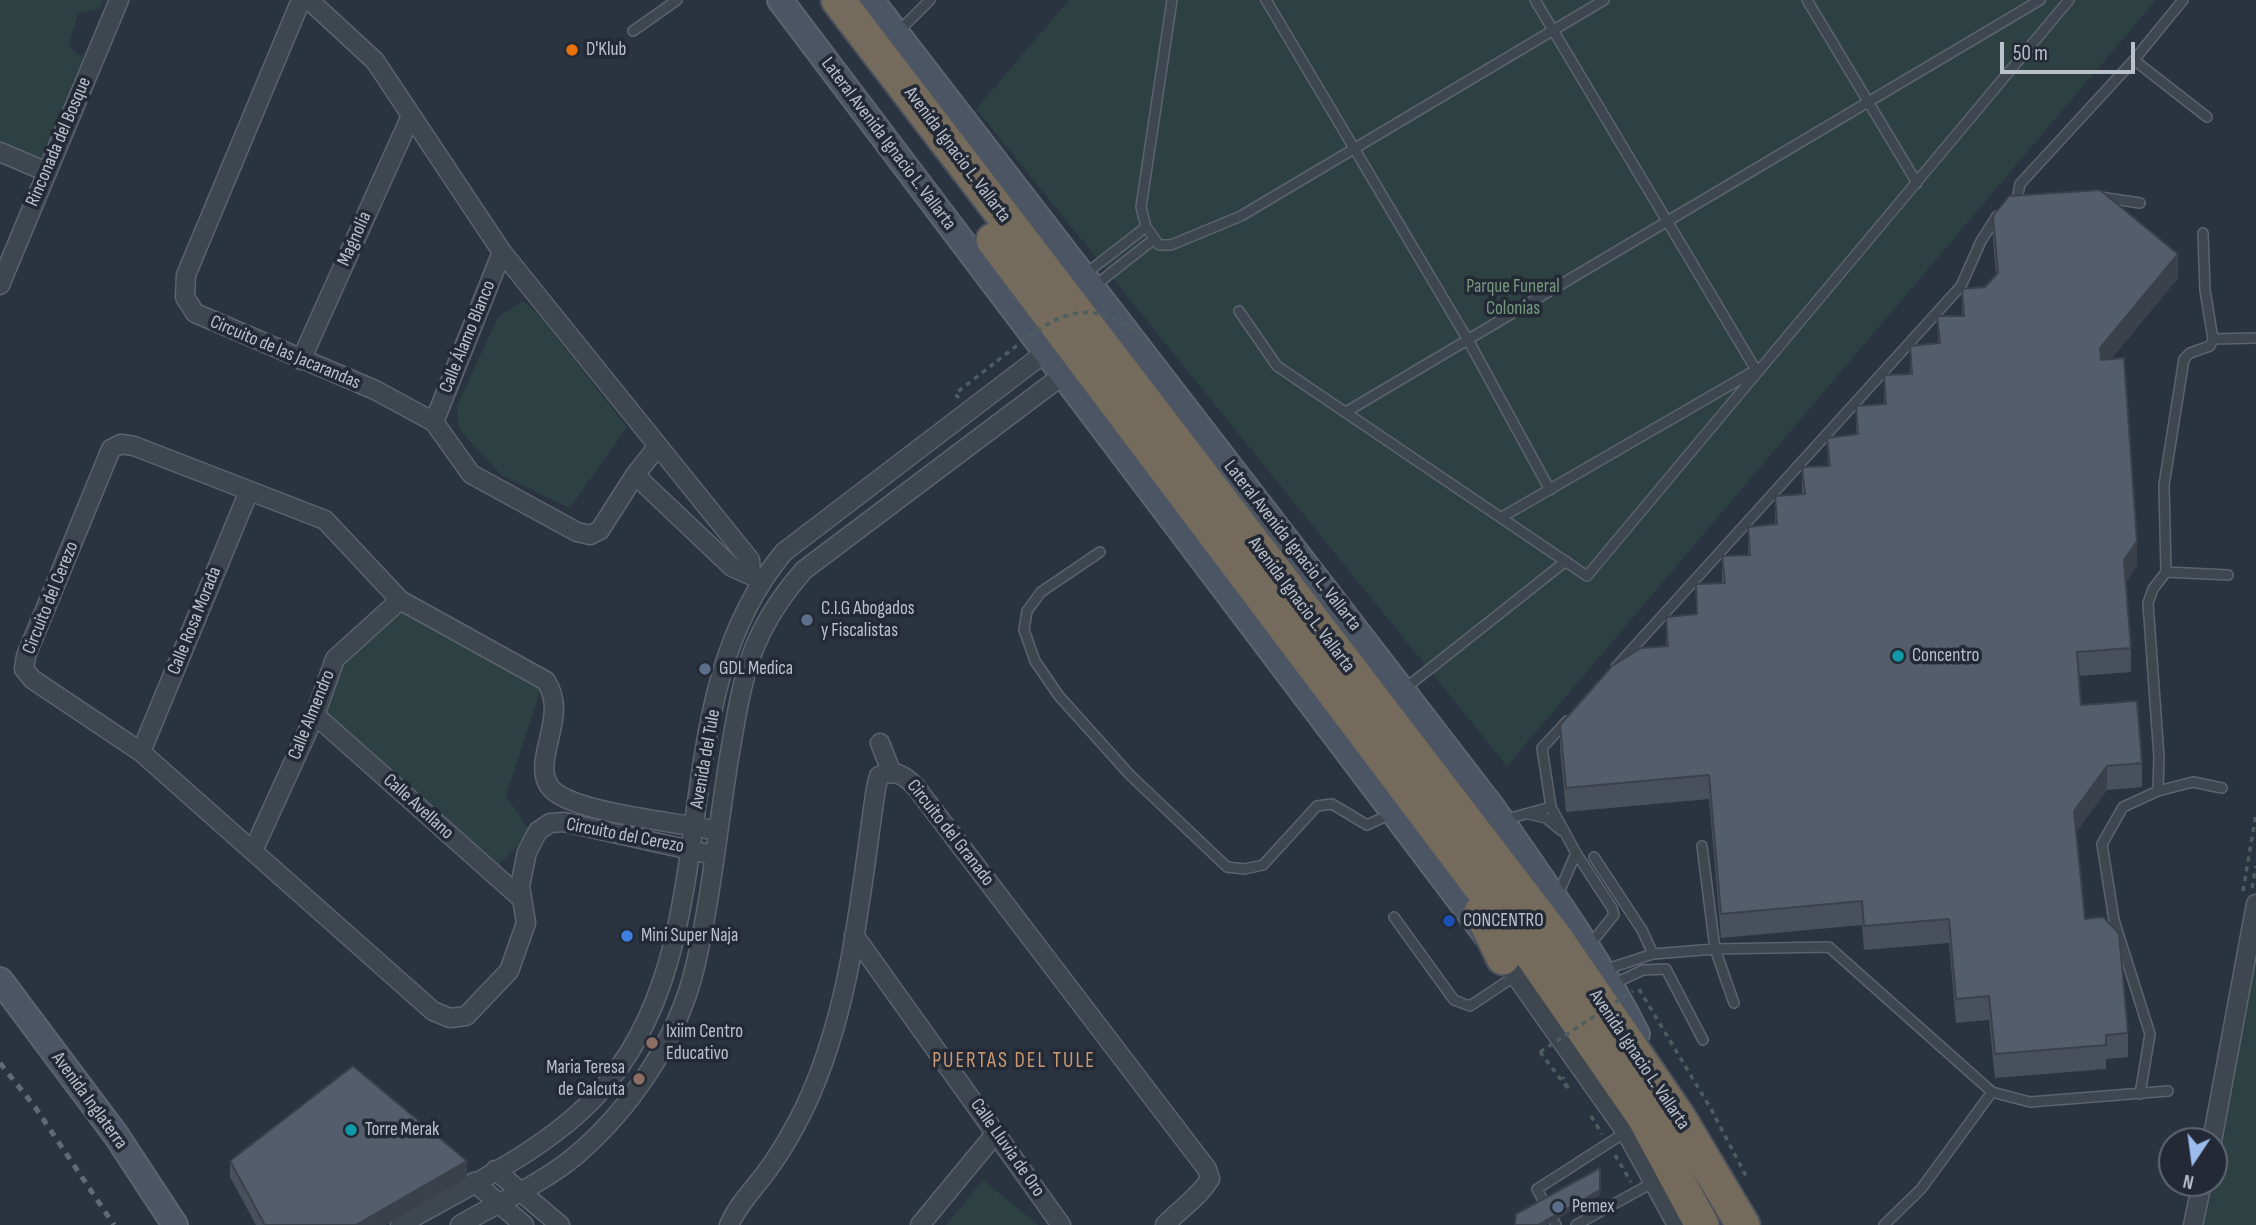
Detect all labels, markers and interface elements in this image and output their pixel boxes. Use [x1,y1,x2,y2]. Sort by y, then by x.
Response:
scale bar [2004,28,2139,72]
place label: D'Klub [586,39,626,61]
text: 50 m [2013,41,2048,66]
marker: D'Klub [564,42,580,58]
street label: Lateral Avenida Ignacio L. Vallarta [816,53,960,235]
street label: Rinconada del Bosque [21,74,97,210]
street label: Avenida Ignacio L. Vallarta [899,83,1015,227]
street label: Magnolia [333,208,377,270]
park label: Parque Funeral Colonias [1466,276,1560,320]
street label: Calle Álamo Blanco [435,278,501,396]
street label: Circuito de las Jacarandas [206,311,364,395]
street label: Lateral Avenida Ignacio L. Vallarta [1218,456,1366,636]
street label: Avenida Ignacio L. Vallarta [1243,533,1359,677]
street label: Circuito del Cerezo [18,538,84,658]
street label: Calle Rosa Morada [163,564,227,678]
place label: C.I.G Abogados y Fiscalistas [821,598,915,642]
marker: C.I.G Abogados y Fiscalistas [799,612,815,628]
place label: Concentro [1912,645,1979,667]
marker: Concentro [1890,648,1906,664]
place label: GDL Medica [719,658,793,680]
marker: GDL Medica [697,661,713,677]
street label: Calle Almendro [284,667,340,763]
street label: Avenida del Tule [686,708,726,810]
street label: Calle Avellano [378,769,458,845]
street label: Circuito del Granado [901,775,999,891]
street label: Circuito del Cerezo [564,813,686,859]
place label: CONCENTRO [1463,910,1544,932]
marker: CONCENTRO [1441,913,1457,929]
place label: Mini Super Naja [641,925,738,947]
marker: Mini Super Naja [619,928,635,944]
street label: Avenida Ignacio L. Vallarta [1584,986,1694,1134]
place label: Ixiim Centro Educativo [666,1021,743,1065]
marker: Ixiim Centro Educativo [644,1035,660,1051]
street label: Avenida Inglaterra [46,1048,132,1154]
district label: PUERTAS DEL TULE [934,1049,1094,1075]
place label: Maria Teresa de Calcuta [546,1057,625,1101]
marker: Maria Teresa de Calcuta [631,1071,647,1087]
street label: Calle Lluvia de Oro [965,1095,1049,1201]
place label: Torre Merak [365,1119,439,1141]
marker: Torre Merak [343,1122,359,1138]
north arrow [2158,1127,2228,1197]
text: N [2181,1169,2196,1193]
place label: Pemex [1572,1196,1614,1218]
marker: Pemex [1550,1199,1566,1215]

